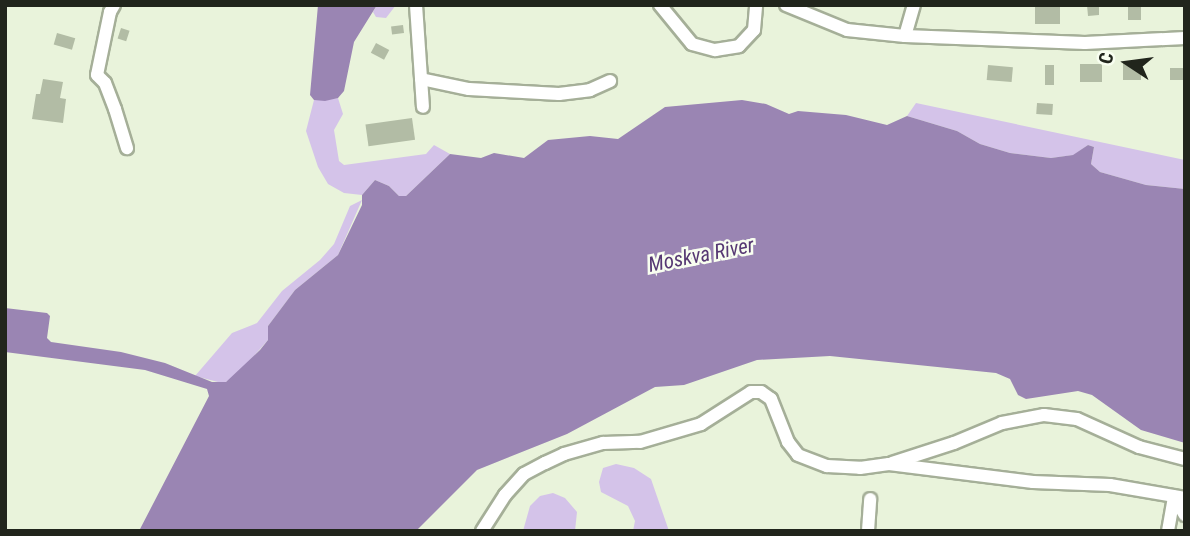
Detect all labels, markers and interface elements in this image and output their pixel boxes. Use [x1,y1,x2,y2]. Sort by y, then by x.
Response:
north arrow [1092,28,1162,98]
text: С [1094,50,1118,66]
water label: Moskva River [646,232,756,278]

